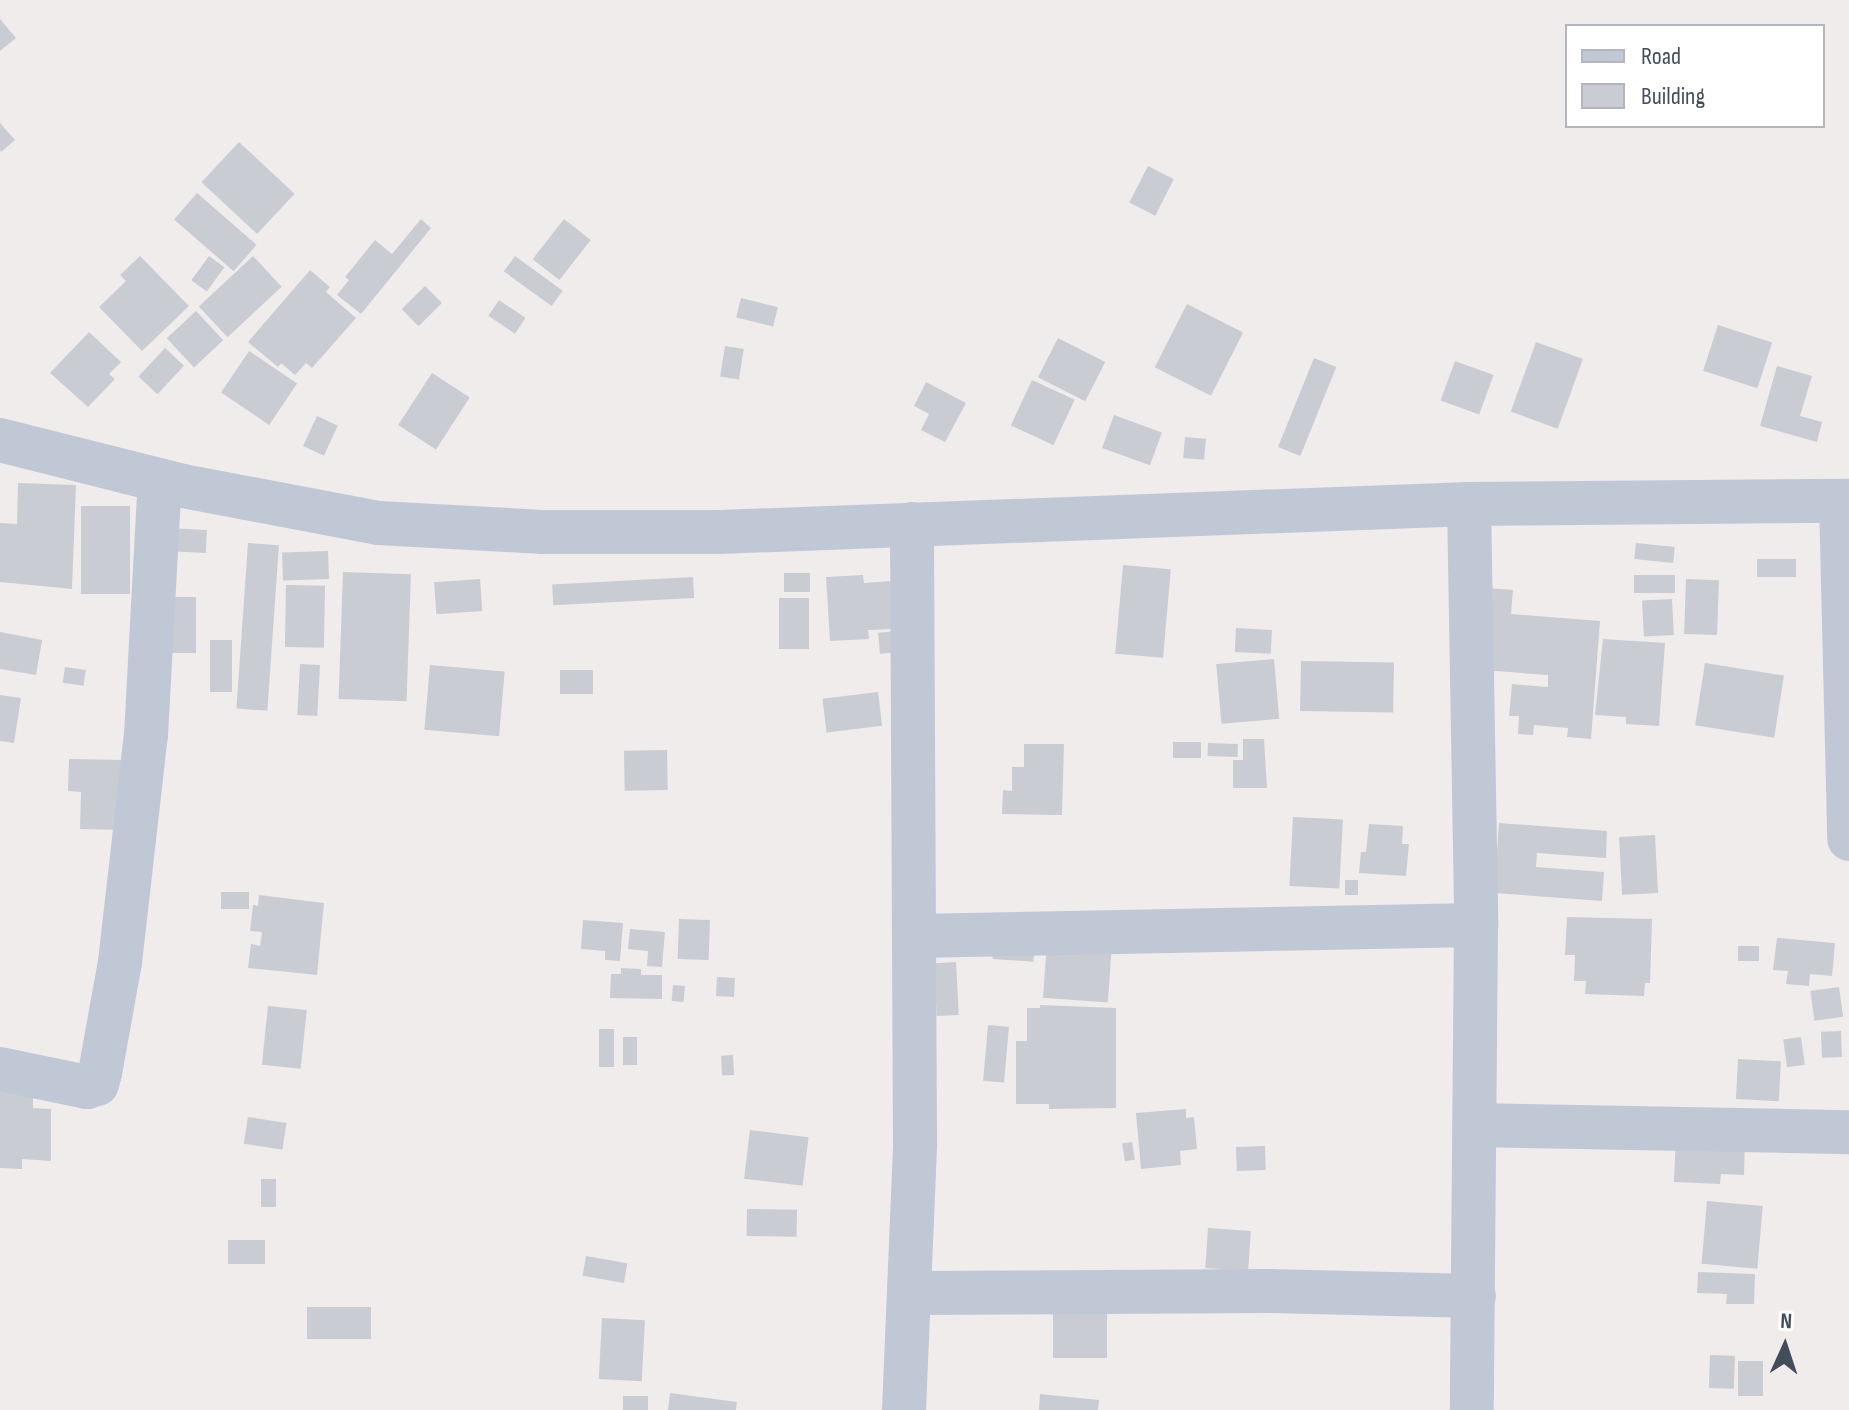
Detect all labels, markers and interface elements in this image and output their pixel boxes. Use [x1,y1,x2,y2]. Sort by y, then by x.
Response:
legend [1565,24,1825,128]
text: Road [1641,42,1681,71]
text: Building [1641,82,1705,111]
north arrow [1745,1306,1825,1386]
text: N [1780,1308,1793,1335]

